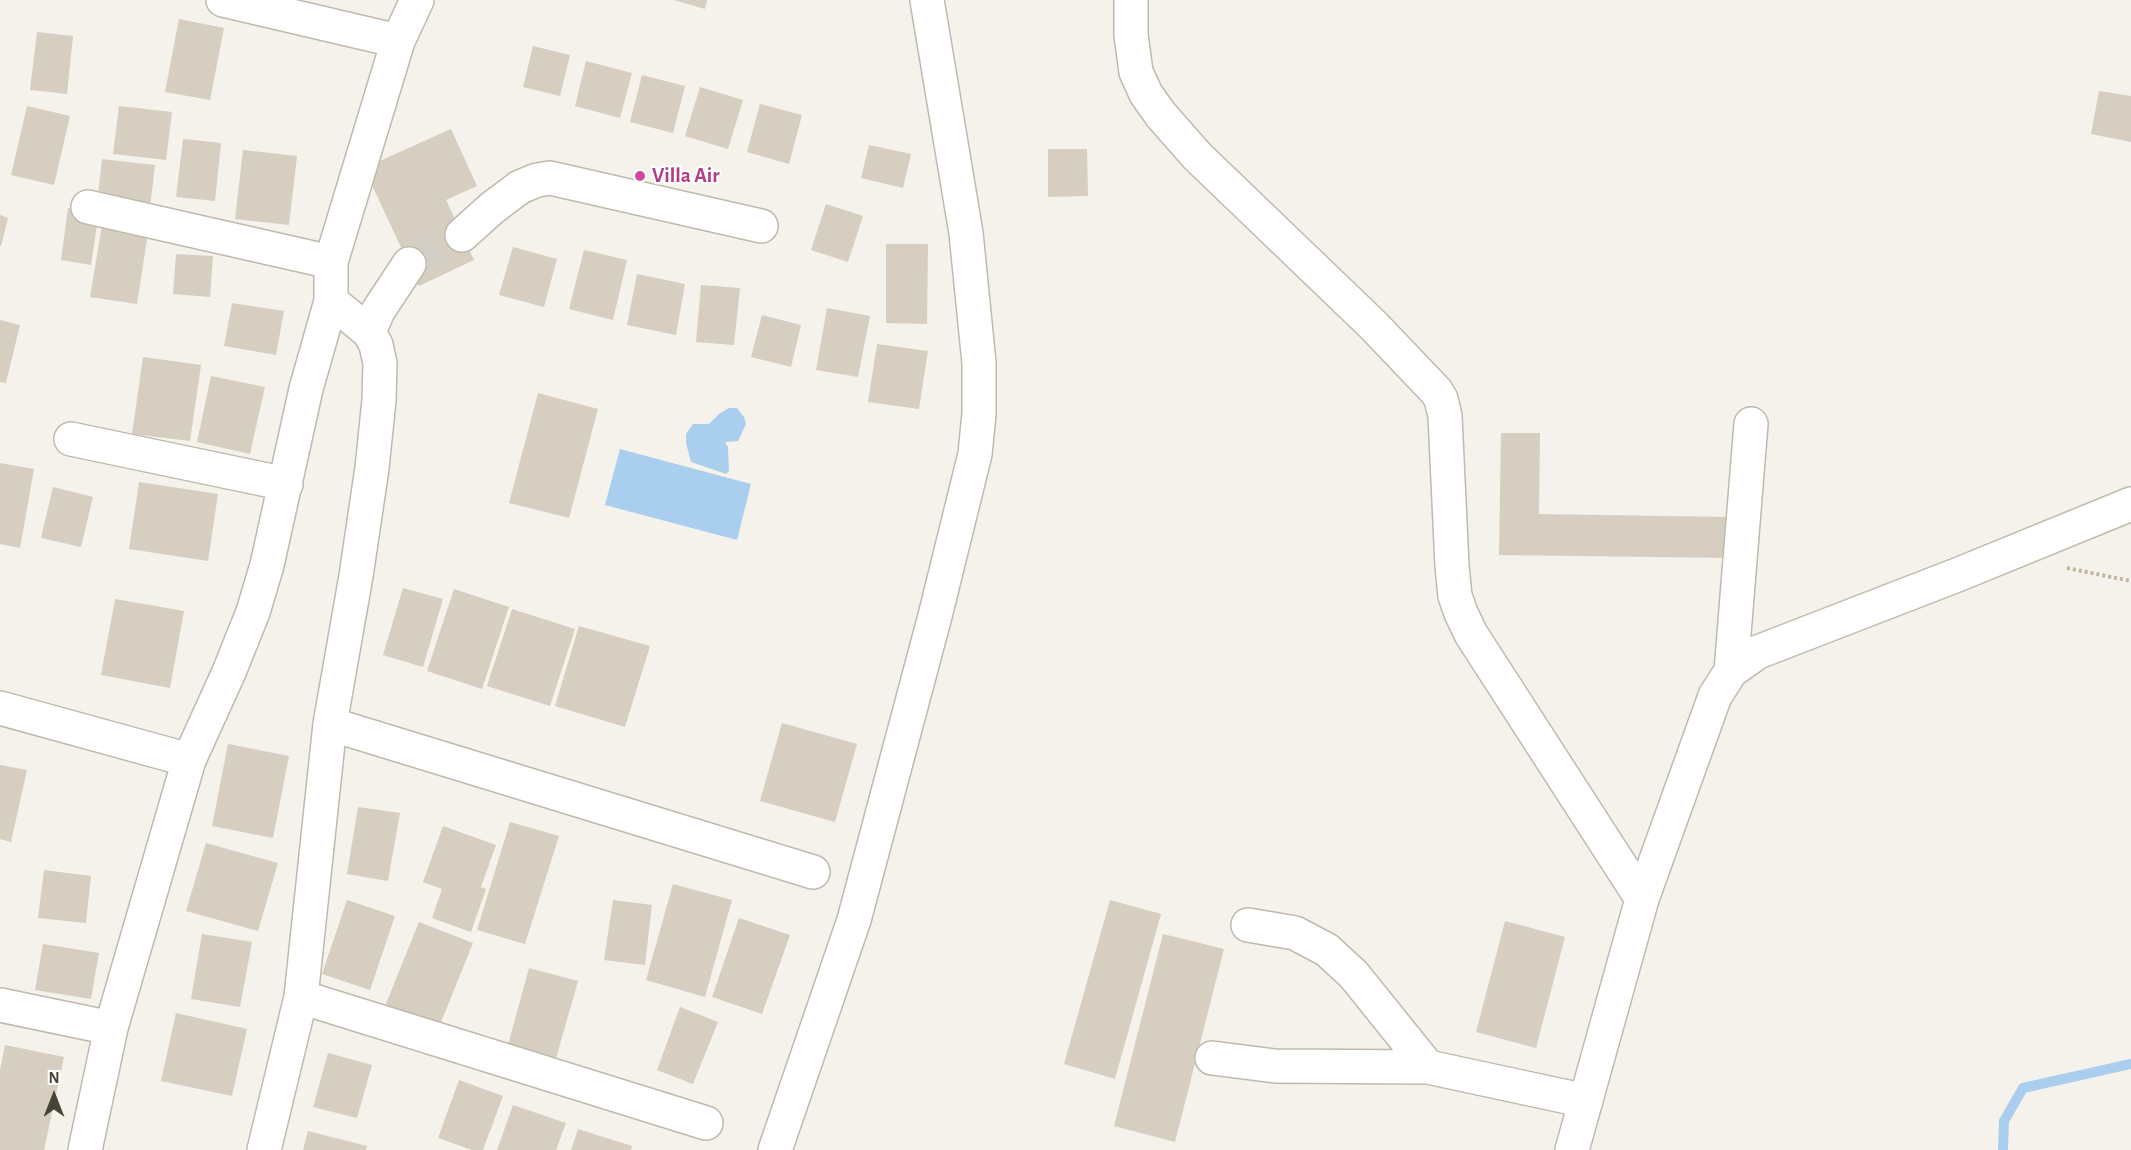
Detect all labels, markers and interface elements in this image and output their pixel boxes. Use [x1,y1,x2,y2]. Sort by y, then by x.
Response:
place label: Villa Air [652,163,720,189]
marker: Villa Air [633,169,647,183]
north arrow [24,1066,84,1126]
text: N [48,1070,60,1086]

